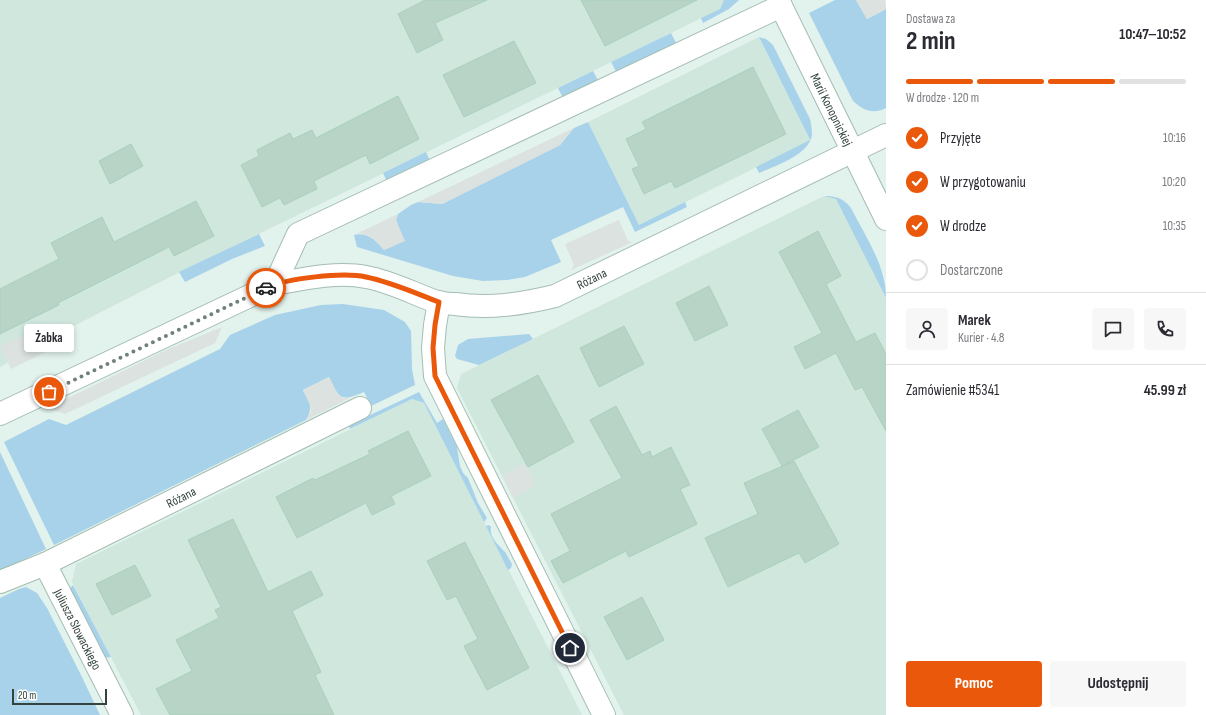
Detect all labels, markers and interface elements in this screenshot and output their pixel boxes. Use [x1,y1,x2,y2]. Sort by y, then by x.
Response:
text: Dostawa za [906,11,955,27]
text: 10:47–10:52 [1119,25,1186,44]
text: 2 min [906,26,956,57]
street label: Marii Konopnickiej [806,71,856,149]
text: W drodze · 120 m [906,90,979,106]
icon: check [906,127,928,149]
text: Przyjęte [940,129,981,148]
text: 10:16 [1163,130,1186,146]
icon: check [906,171,928,193]
text: W przygotowaniu [940,173,1026,192]
text: 10:20 [1162,174,1186,190]
icon: check [906,215,928,237]
text: W drodze [940,217,986,236]
text: 10:35 [1163,218,1186,234]
text: Dostarczone [940,261,1003,280]
street label: Różana [574,265,610,293]
courier [246,268,286,308]
icon: car [255,277,277,299]
button: person [906,308,948,350]
button: chat [1092,308,1134,350]
button: phone [1144,308,1186,350]
text: Marek [958,311,991,330]
callout: Żabka [24,324,74,352]
text: Żabka [35,330,63,346]
text: Kurier · 4.8 [958,330,1005,346]
pin [32,375,66,409]
icon: bag [38,381,60,403]
text: Zamówienie #5341 [906,381,999,400]
text: 45.99 zł [1144,381,1186,400]
street label: Różana [164,484,199,512]
street label: Juliusza Słowackiego [50,585,105,673]
pin [553,631,587,665]
icon: home [559,637,581,659]
button: Pomoc [906,661,1042,707]
button: Udostępnij [1050,661,1186,707]
scale bar [12,687,107,706]
text: 20 m [18,689,36,702]

